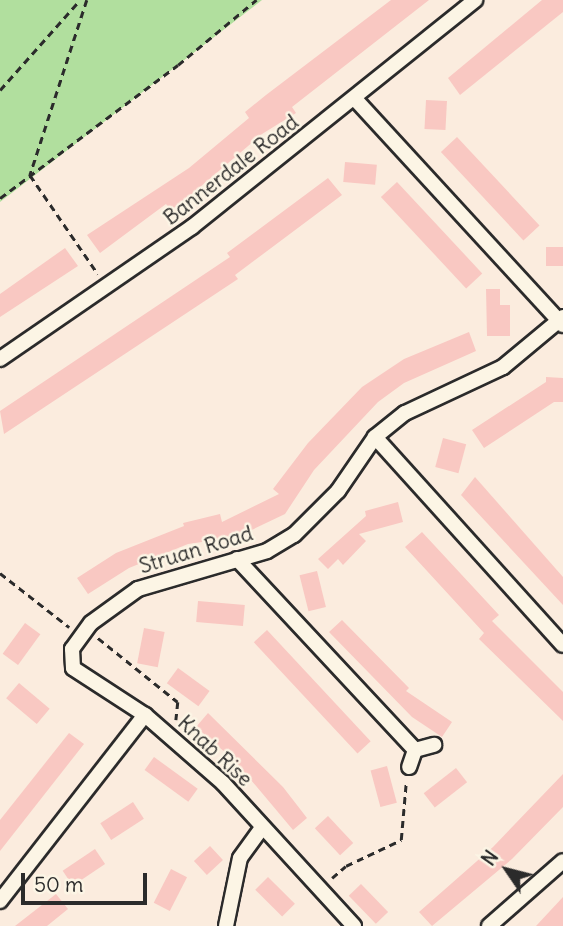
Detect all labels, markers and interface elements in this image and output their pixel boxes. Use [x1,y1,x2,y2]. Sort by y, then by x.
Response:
street label: Bannerdale Road [158,109,304,231]
street label: Struan Road [136,521,256,579]
street label: Knab Rise [173,710,257,792]
north arrow [472,835,542,905]
text: N [476,846,503,870]
scale bar [24,860,150,904]
text: 50 m [34,871,83,898]

